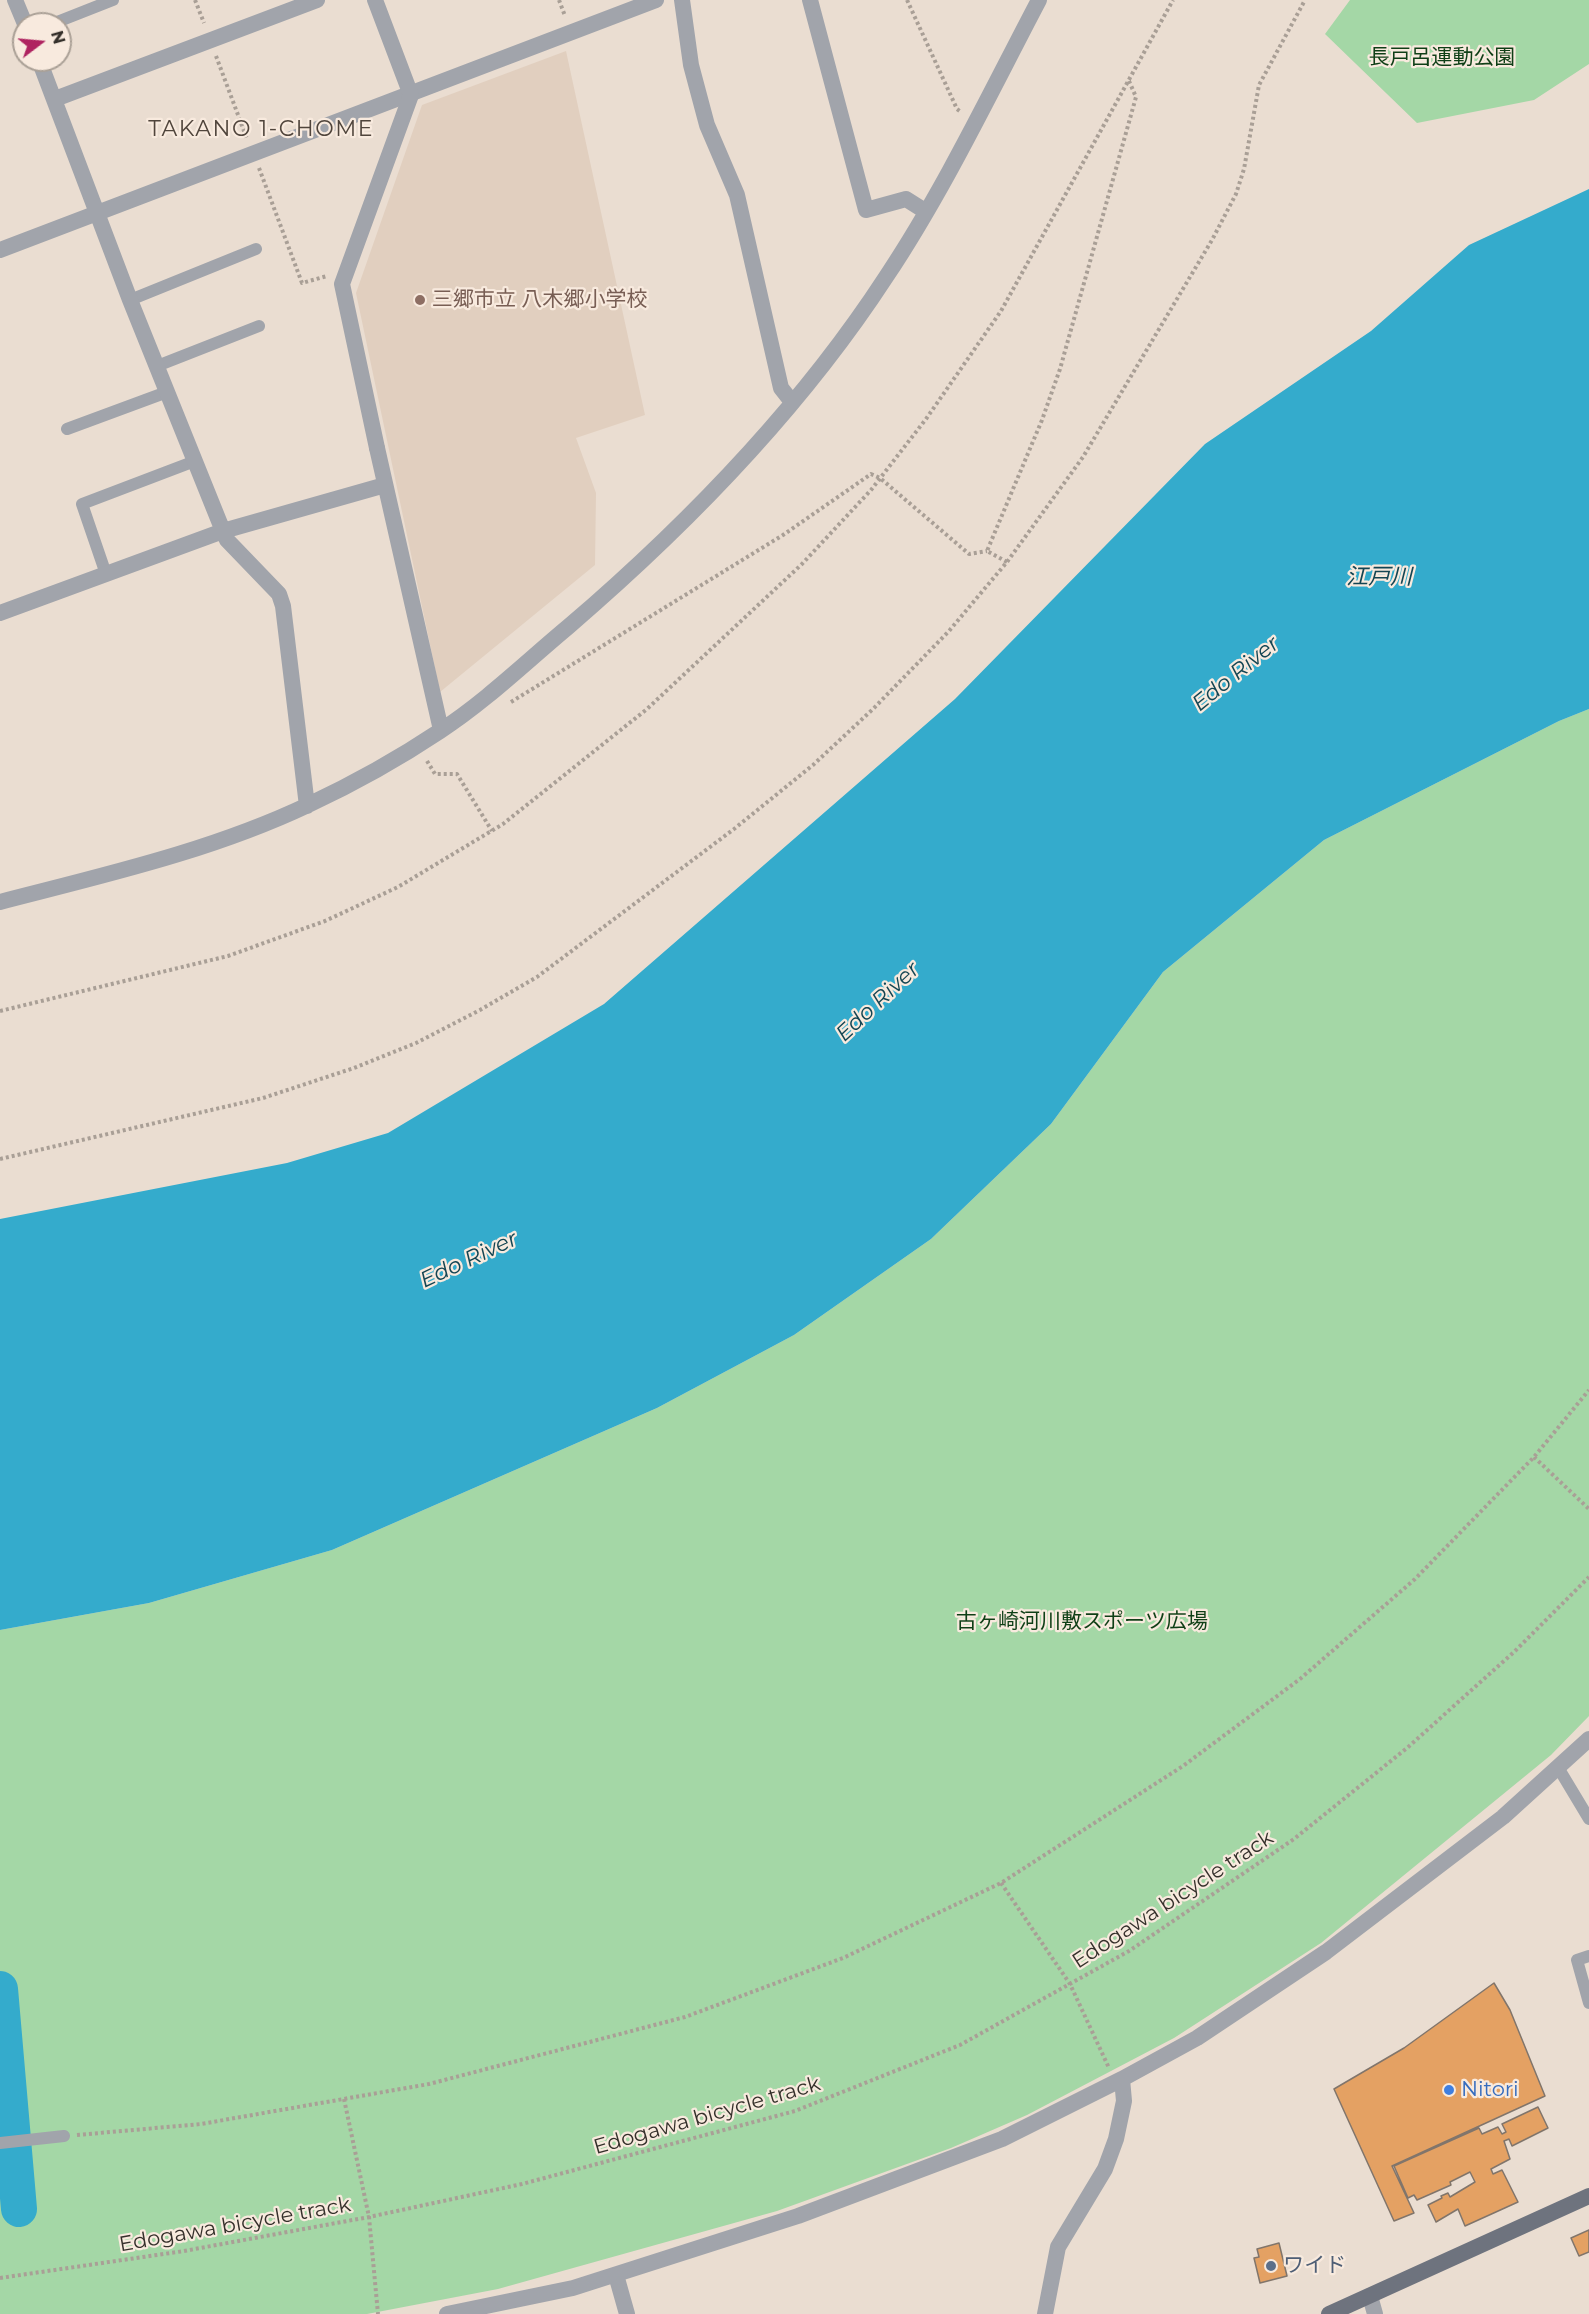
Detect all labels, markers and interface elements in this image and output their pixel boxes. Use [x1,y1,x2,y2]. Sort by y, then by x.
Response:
north arrow [12,12,72,72]
text: N [47,29,69,46]
park label: 長戸呂運動公園 [1369,45,1515,71]
district label: TAKANO 1-CHOME [148,117,374,143]
place label: 三郷市立 八木郷小学校 [432,287,648,313]
marker: 三郷市立 八木郷小学校 [413,293,427,307]
water label: 江戸川 [1346,565,1412,591]
water label: Edo River [1187,631,1285,717]
water label: Edo River [831,957,925,1047]
water label: Edo River [416,1226,522,1294]
park label: 古ヶ崎河川敷スポーツ広場 [956,1609,1208,1635]
street label: Edogawa bicycle track [1068,1826,1278,1974]
street label: Edogawa bicycle track [591,2072,823,2160]
place label: Nitori [1461,2077,1519,2103]
marker: Nitori [1442,2083,1456,2097]
street label: Edogawa bicycle track [117,2192,353,2258]
place label: ワイド [1283,2253,1346,2279]
marker: ワイド [1264,2259,1278,2273]

